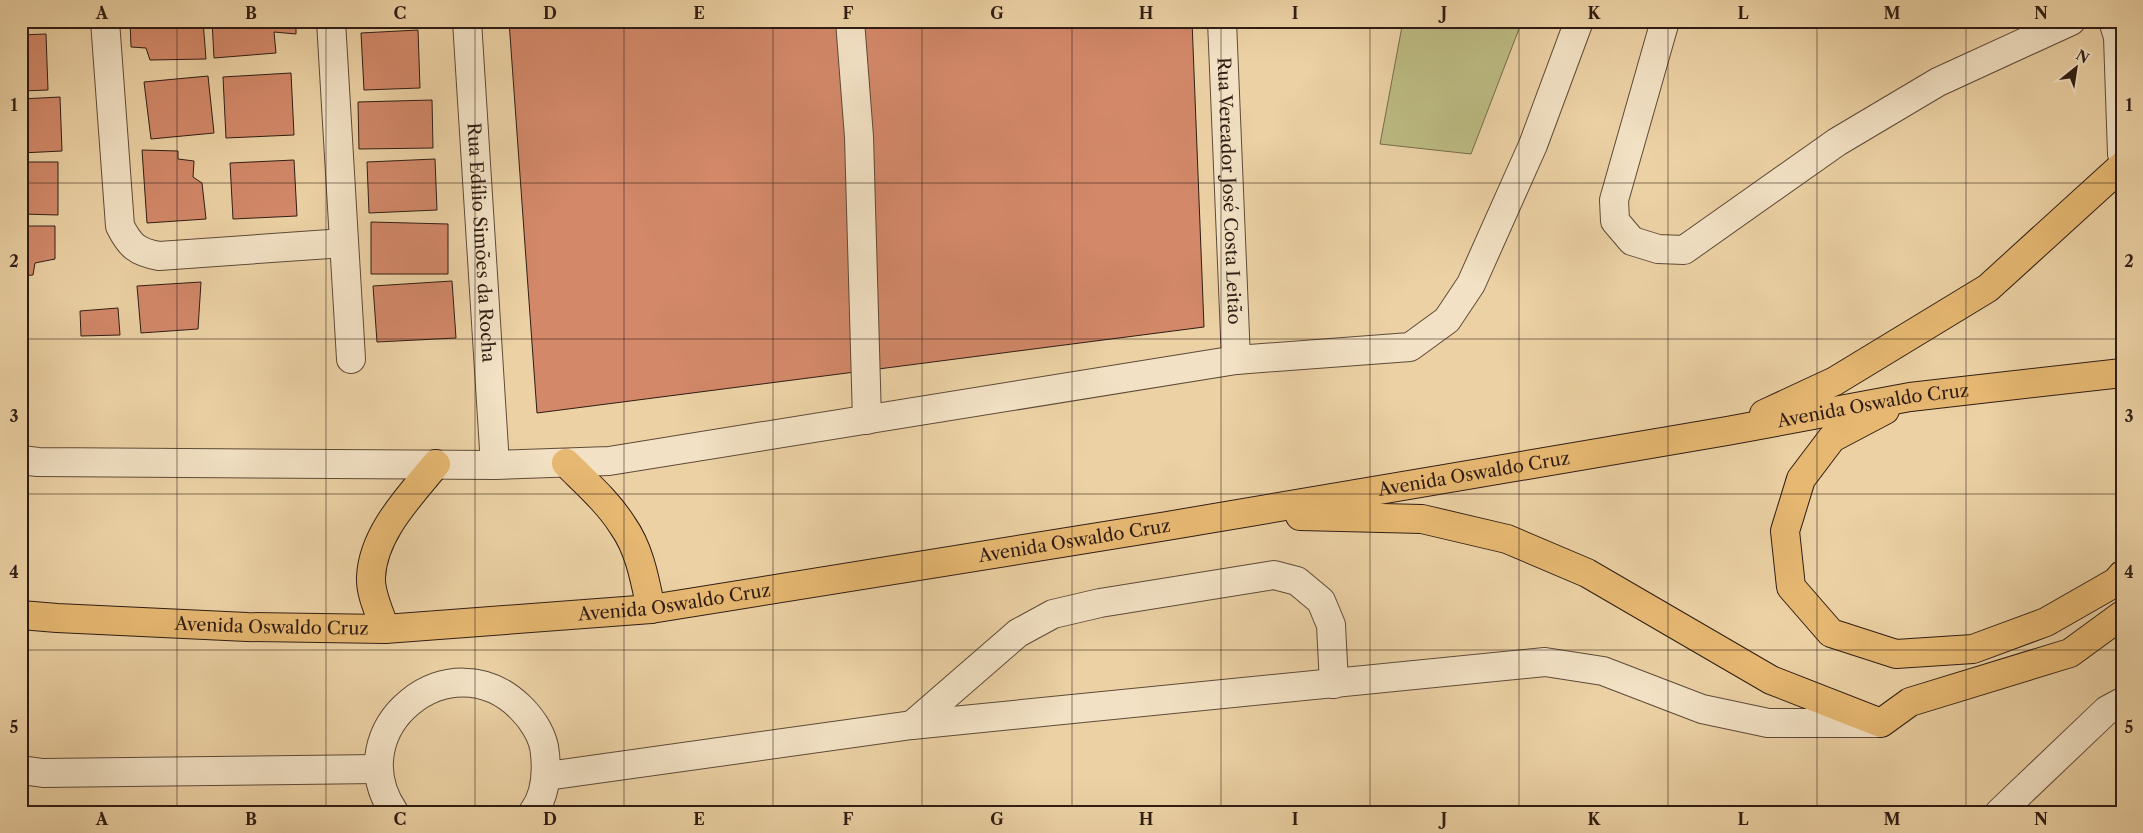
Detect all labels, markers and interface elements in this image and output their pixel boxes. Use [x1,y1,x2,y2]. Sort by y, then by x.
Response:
text: A [95,3,109,23]
text: B [245,3,257,23]
text: C [394,3,406,23]
text: D [543,3,557,23]
text: E [693,3,705,23]
text: F [843,3,854,23]
text: G [990,3,1004,23]
text: H [1139,3,1153,23]
text: I [1292,3,1299,23]
text: J [1438,3,1447,23]
text: K [1588,3,1602,23]
text: L [1737,3,1749,23]
text: M [1884,3,1901,23]
text: N [2034,3,2048,23]
north arrow [2050,42,2100,92]
text: N [2073,46,2092,68]
street label: Rua Vereador José Costa Leitão [1213,57,1246,325]
text: 1 [10,95,18,115]
text: 1 [2125,95,2133,115]
street label: Rua Edílio Simões da Rocha [462,122,500,364]
text: 2 [9,251,19,271]
text: 2 [2124,251,2134,271]
street label: Avenida Oswaldo Cruz [1774,379,1970,433]
text: 3 [9,406,19,426]
text: 3 [2124,406,2134,426]
street label: Avenida Oswaldo Cruz [1375,447,1571,501]
street label: Avenida Oswaldo Cruz [976,515,1172,567]
text: 4 [9,562,19,582]
text: 4 [2124,562,2134,582]
street label: Avenida Oswaldo Cruz [576,579,772,626]
street label: Avenida Oswaldo Cruz [173,613,369,640]
text: 5 [10,717,19,737]
text: 5 [2125,717,2134,737]
text: A [95,809,109,829]
text: B [245,809,257,829]
text: C [394,809,406,829]
text: D [543,809,557,829]
text: E [693,809,705,829]
text: F [843,809,854,829]
text: G [990,809,1004,829]
text: H [1139,809,1153,829]
text: I [1292,809,1299,829]
text: J [1438,809,1447,829]
text: K [1588,809,1602,829]
text: L [1737,809,1749,829]
text: M [1884,809,1901,829]
text: N [2034,809,2048,829]

